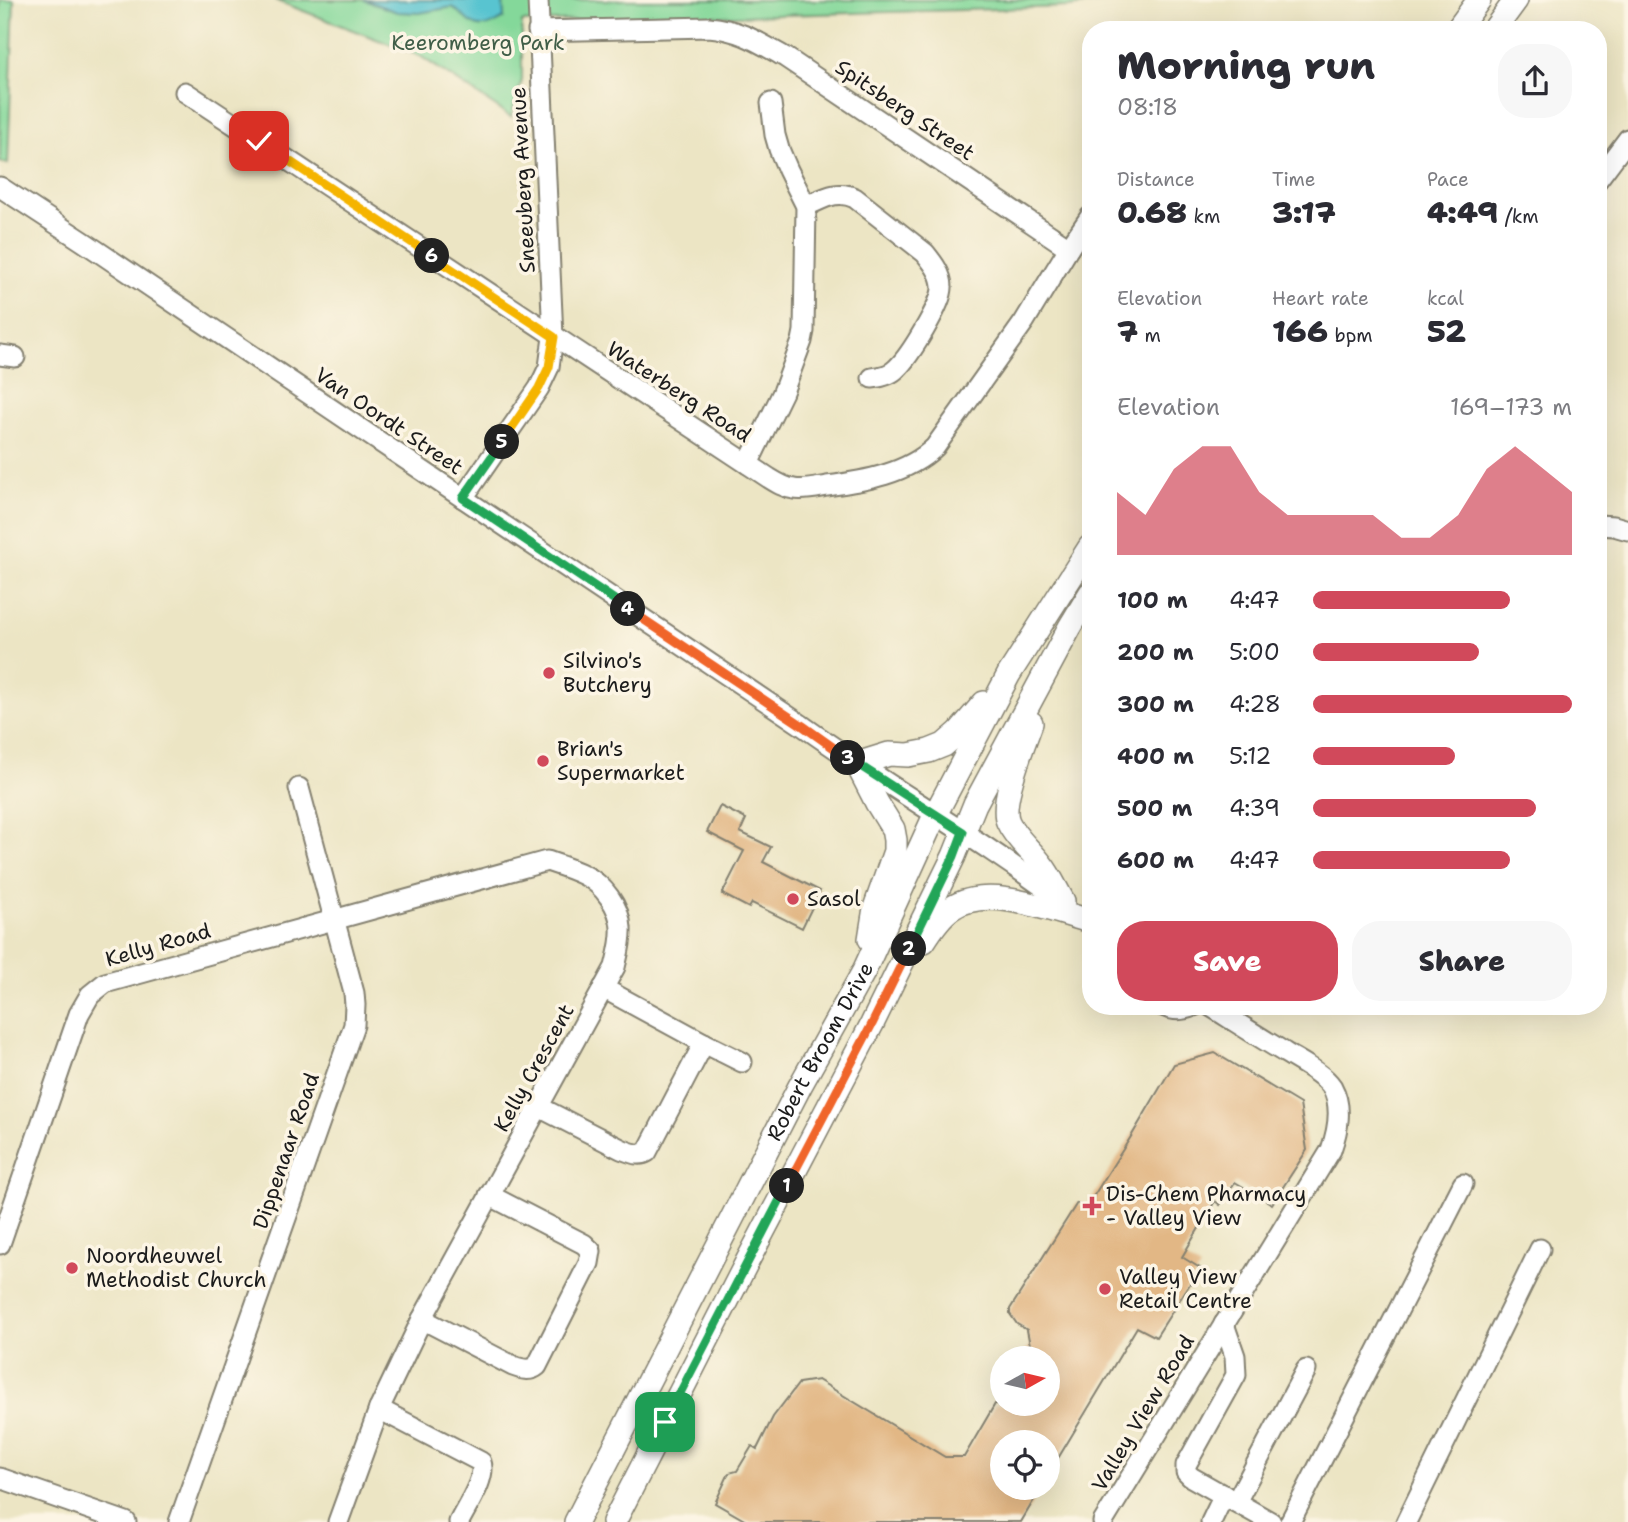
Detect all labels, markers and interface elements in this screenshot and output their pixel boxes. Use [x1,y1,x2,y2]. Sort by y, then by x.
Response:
park label: Keeromberg Park [391,29,565,57]
text: Morning run [1117,40,1375,91]
button: share [1498,44,1572,118]
street label: Spitsberg Street [830,53,980,167]
street label: Sneeuberg Avenue [504,86,542,274]
text: 08:18 [1117,92,1178,122]
pin [229,111,289,171]
icon: check [240,122,278,160]
text: Distance [1117,167,1195,192]
text: Time [1272,167,1316,192]
text: Pace [1427,167,1469,192]
text: 0.68 [1117,192,1187,233]
text: 3:17 [1272,192,1336,233]
text: 4:49 [1427,192,1498,233]
text: km [1187,204,1220,229]
text: /km [1498,204,1539,229]
pin: 6 [414,238,450,274]
text: 6 [425,243,438,268]
text: Elevation [1117,286,1202,311]
text: Heart rate [1272,286,1369,311]
text: kcal [1427,286,1464,311]
text: 7 [1117,311,1138,352]
text: 166 [1272,311,1328,352]
text: 52 [1427,311,1466,352]
text: m [1138,323,1161,348]
text: bpm [1328,323,1373,348]
street label: Waterberg Road [601,335,757,449]
street label: Van Oordt Street [309,361,469,481]
text: Elevation [1117,392,1220,422]
text: 169–173 m [1450,392,1572,422]
pin: 5 [484,424,520,460]
text: 5 [496,429,507,454]
text: 100 m [1117,585,1188,615]
text: 4:47 [1229,585,1280,615]
pin: 4 [610,592,646,626]
text: 4 [621,596,634,621]
text: 200 m [1117,637,1194,667]
text: 5:00 [1229,637,1280,667]
place label: Silvino's Butchery [563,647,652,699]
marker: Silvino's Butchery [541,665,557,681]
text: 300 m [1117,689,1194,719]
text: 4:28 [1229,689,1281,719]
place label: Brian's Supermarket [557,735,685,787]
pin: 3 [830,740,866,776]
text: 400 m [1117,741,1194,771]
text: 5:12 [1229,741,1271,771]
text: 3 [841,745,854,770]
marker: Brian's Supermarket [535,753,551,769]
text: 500 m [1117,793,1192,823]
text: 4:39 [1229,793,1280,823]
text: 600 m [1117,845,1194,875]
text: 4:47 [1229,845,1280,875]
place label: Sasol [807,885,861,913]
marker: Sasol [785,891,801,907]
street label: Kelly Road [102,917,214,973]
button: Save [1117,921,1338,1001]
button: Share [1352,921,1572,1001]
pin: 2 [892,932,926,967]
text: 2 [902,936,915,961]
street label: Robert Broom Drive [760,958,880,1146]
street label: Kelly Crescent [487,999,581,1137]
street label: Dippenaar Road [246,1069,326,1233]
pin: 1 [770,1168,804,1204]
text: 1 [782,1173,791,1198]
place label: Dis-Chem Pharmacy - Valley View [1106,1180,1306,1232]
marker: Dis-Chem Pharmacy - Valley View [1084,1198,1100,1214]
place label: Noordheuwel Methodist Church [86,1242,267,1294]
marker: Noordheuwel Methodist Church [64,1260,80,1276]
place label: Valley View Retail Centre [1119,1263,1252,1315]
marker: Valley View Retail Centre [1097,1281,1113,1297]
street label: Valley View Road [1085,1329,1201,1497]
north arrow [990,1346,1060,1416]
map controls [990,1346,1060,1500]
pin [635,1392,695,1452]
icon: arrive [646,1403,684,1441]
button: locate [990,1430,1060,1500]

